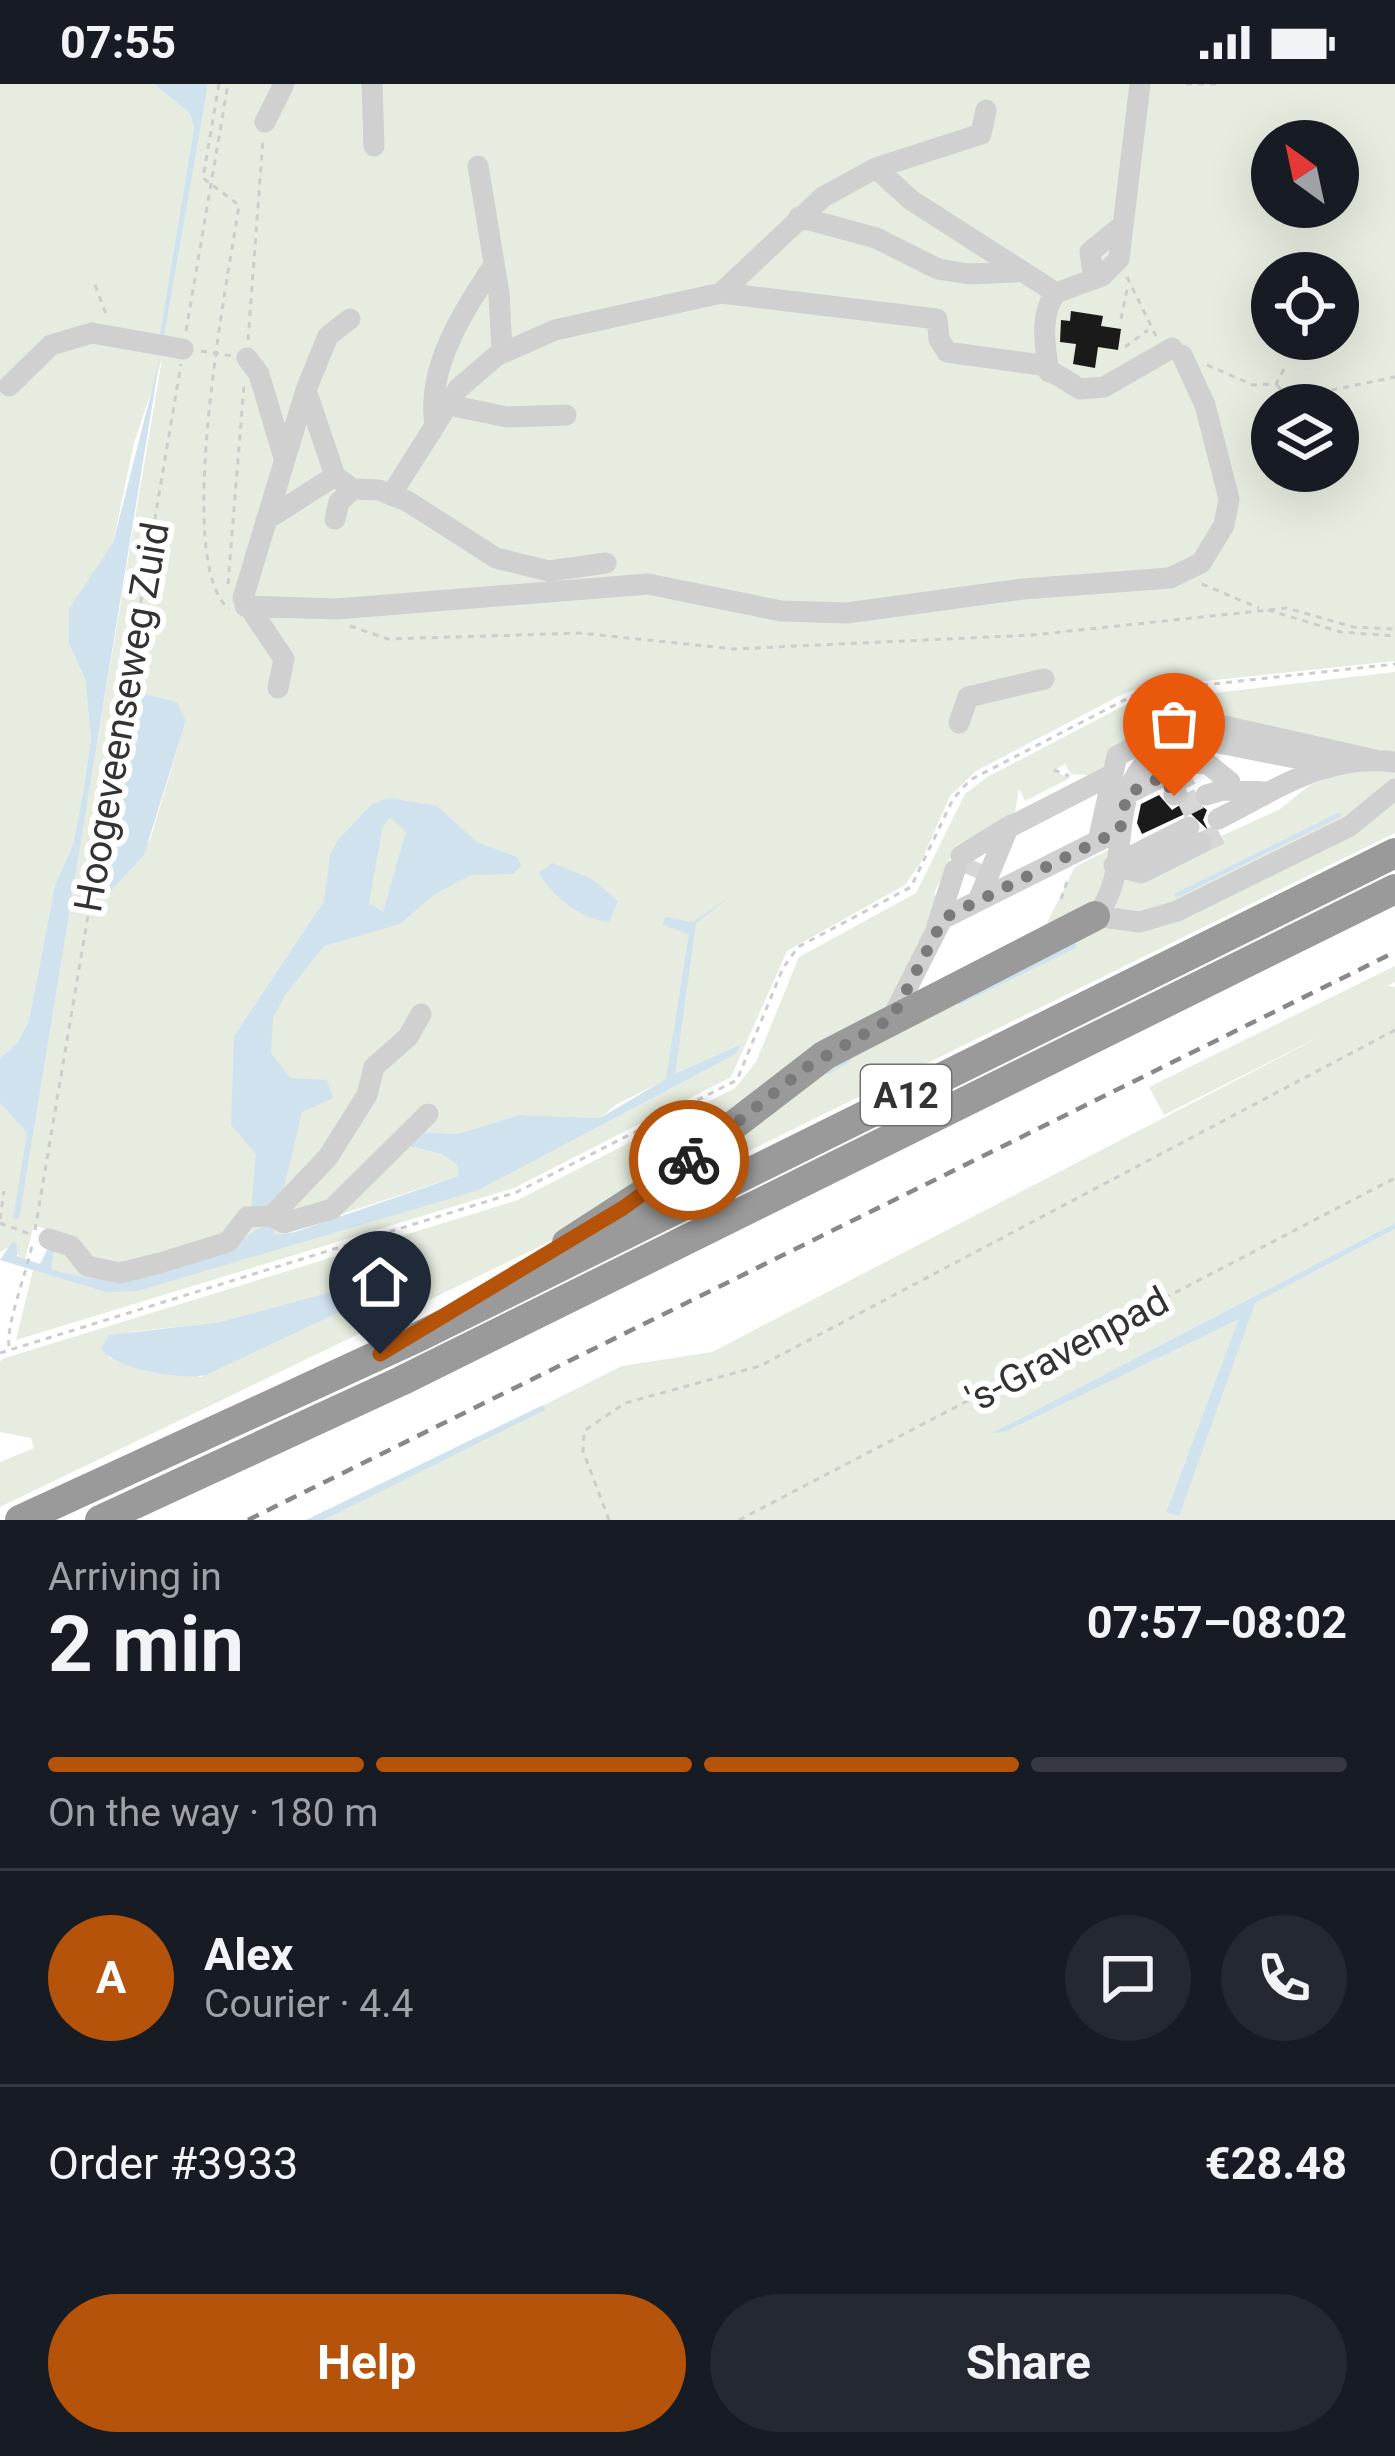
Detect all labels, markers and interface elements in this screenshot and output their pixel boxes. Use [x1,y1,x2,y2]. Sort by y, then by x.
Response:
text: 07:55 [60,16,176,69]
north arrow [1251,120,1359,228]
map controls [1251,120,1359,492]
button: locate [1251,252,1359,360]
button: layers [1251,384,1359,492]
street label: Hoogeveenseweg Zuid [65,519,179,915]
pin [1123,673,1225,796]
icon: bag [1141,691,1207,757]
road number: A12 [861,1065,951,1125]
courier [629,1100,749,1220]
icon: bike [656,1127,722,1193]
pin [329,1231,431,1354]
icon: home [347,1249,413,1315]
street label: 's-Gravenpad [959,1277,1176,1422]
text: Arriving in [48,1554,222,1600]
text: 07:57–08:02 [1087,1596,1347,1649]
text: 2 min [48,1599,244,1690]
text: On the way · 180 m [48,1790,379,1836]
button: chat [1065,1915,1191,2041]
button: phone [1221,1915,1347,2041]
text: Alex [204,1928,293,1981]
text: A [96,1951,126,2004]
text: Courier · 4.4 [204,1981,413,2027]
text: Order #3933 [48,2137,298,2190]
text: €28.48 [1205,2137,1347,2190]
button: Help [48,2294,686,2432]
button: Share [710,2294,1347,2432]

